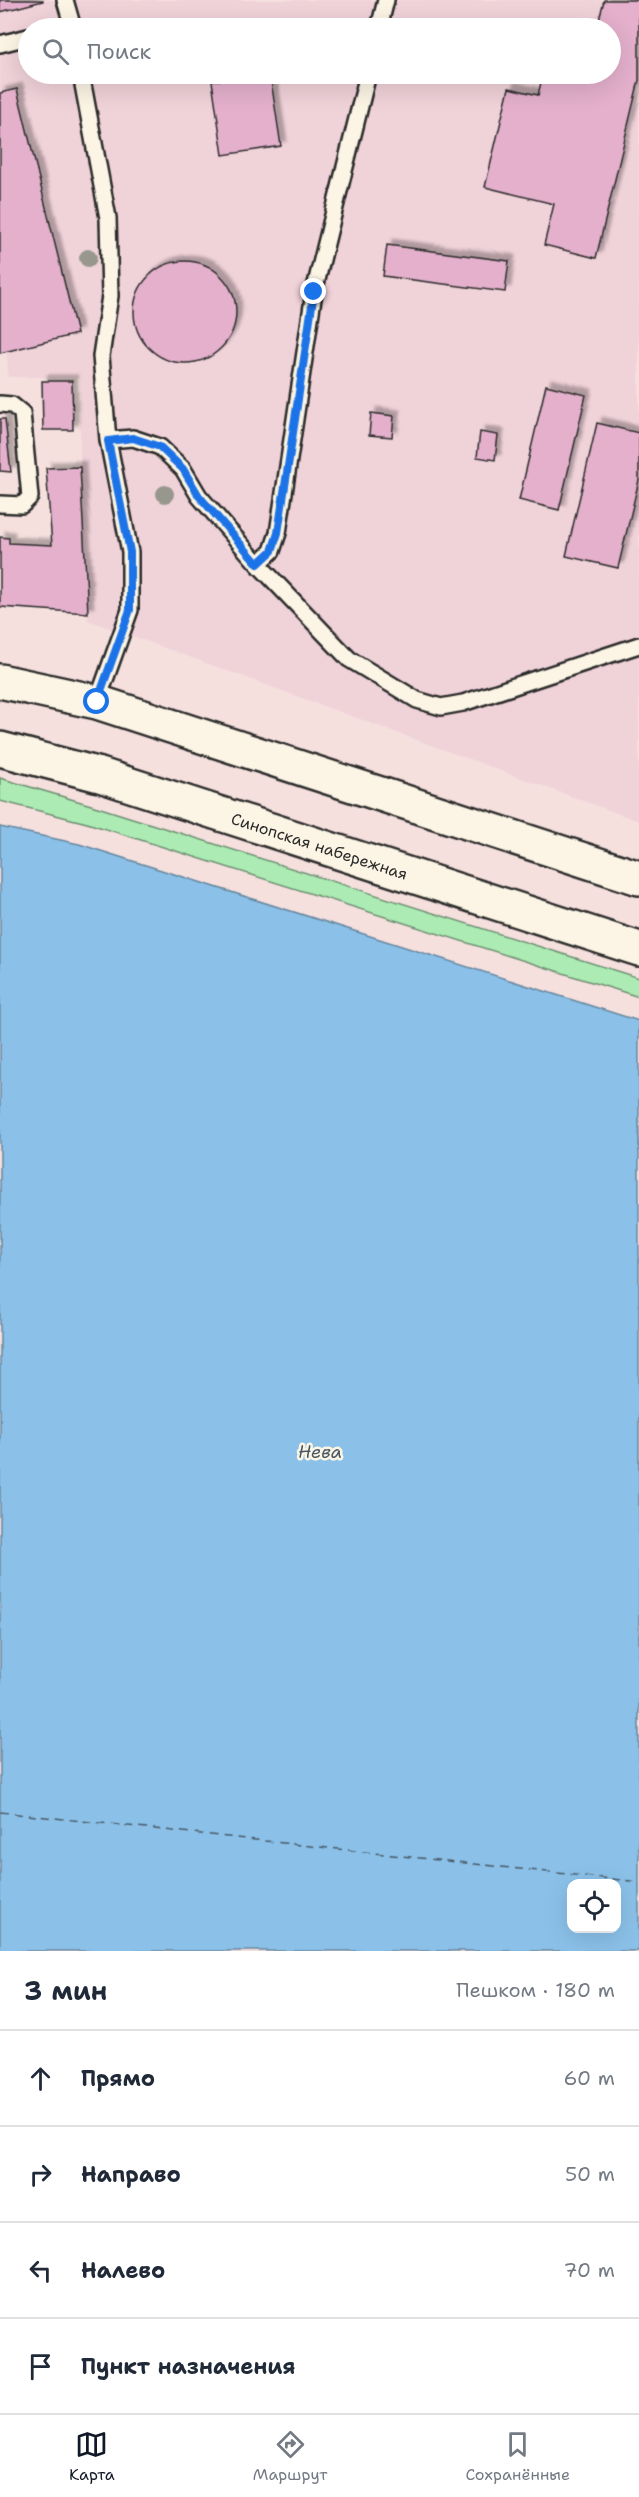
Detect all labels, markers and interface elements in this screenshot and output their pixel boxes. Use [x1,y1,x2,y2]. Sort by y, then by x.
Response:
search box [18,18,621,84]
icon: search [39,35,72,68]
text: Поиск [87,37,151,66]
route end [300,278,326,304]
route start [83,688,109,714]
street label: Синопская набережная [229,808,410,884]
water label: Нева [298,1440,342,1464]
map controls [567,1879,621,1933]
button: locate [567,1879,621,1933]
text: 3 мин [24,1973,107,2008]
text: Пешком · 180 m [456,1977,615,2003]
icon: ahead [24,2062,57,2095]
text: Прямо [81,2064,155,2093]
text: 60 m [563,2065,615,2091]
icon: right [24,2158,57,2191]
text: Направо [81,2160,181,2189]
text: 50 m [565,2161,615,2187]
icon: left [24,2254,57,2287]
text: Налево [81,2256,165,2285]
text: 70 m [563,2257,615,2283]
icon: arrive [24,2350,57,2383]
text: Пункт назначения [81,2352,295,2381]
tab: Карта [69,2428,115,2485]
tab: Маршрут [253,2428,327,2485]
tab: Сохранённые [465,2428,570,2485]

